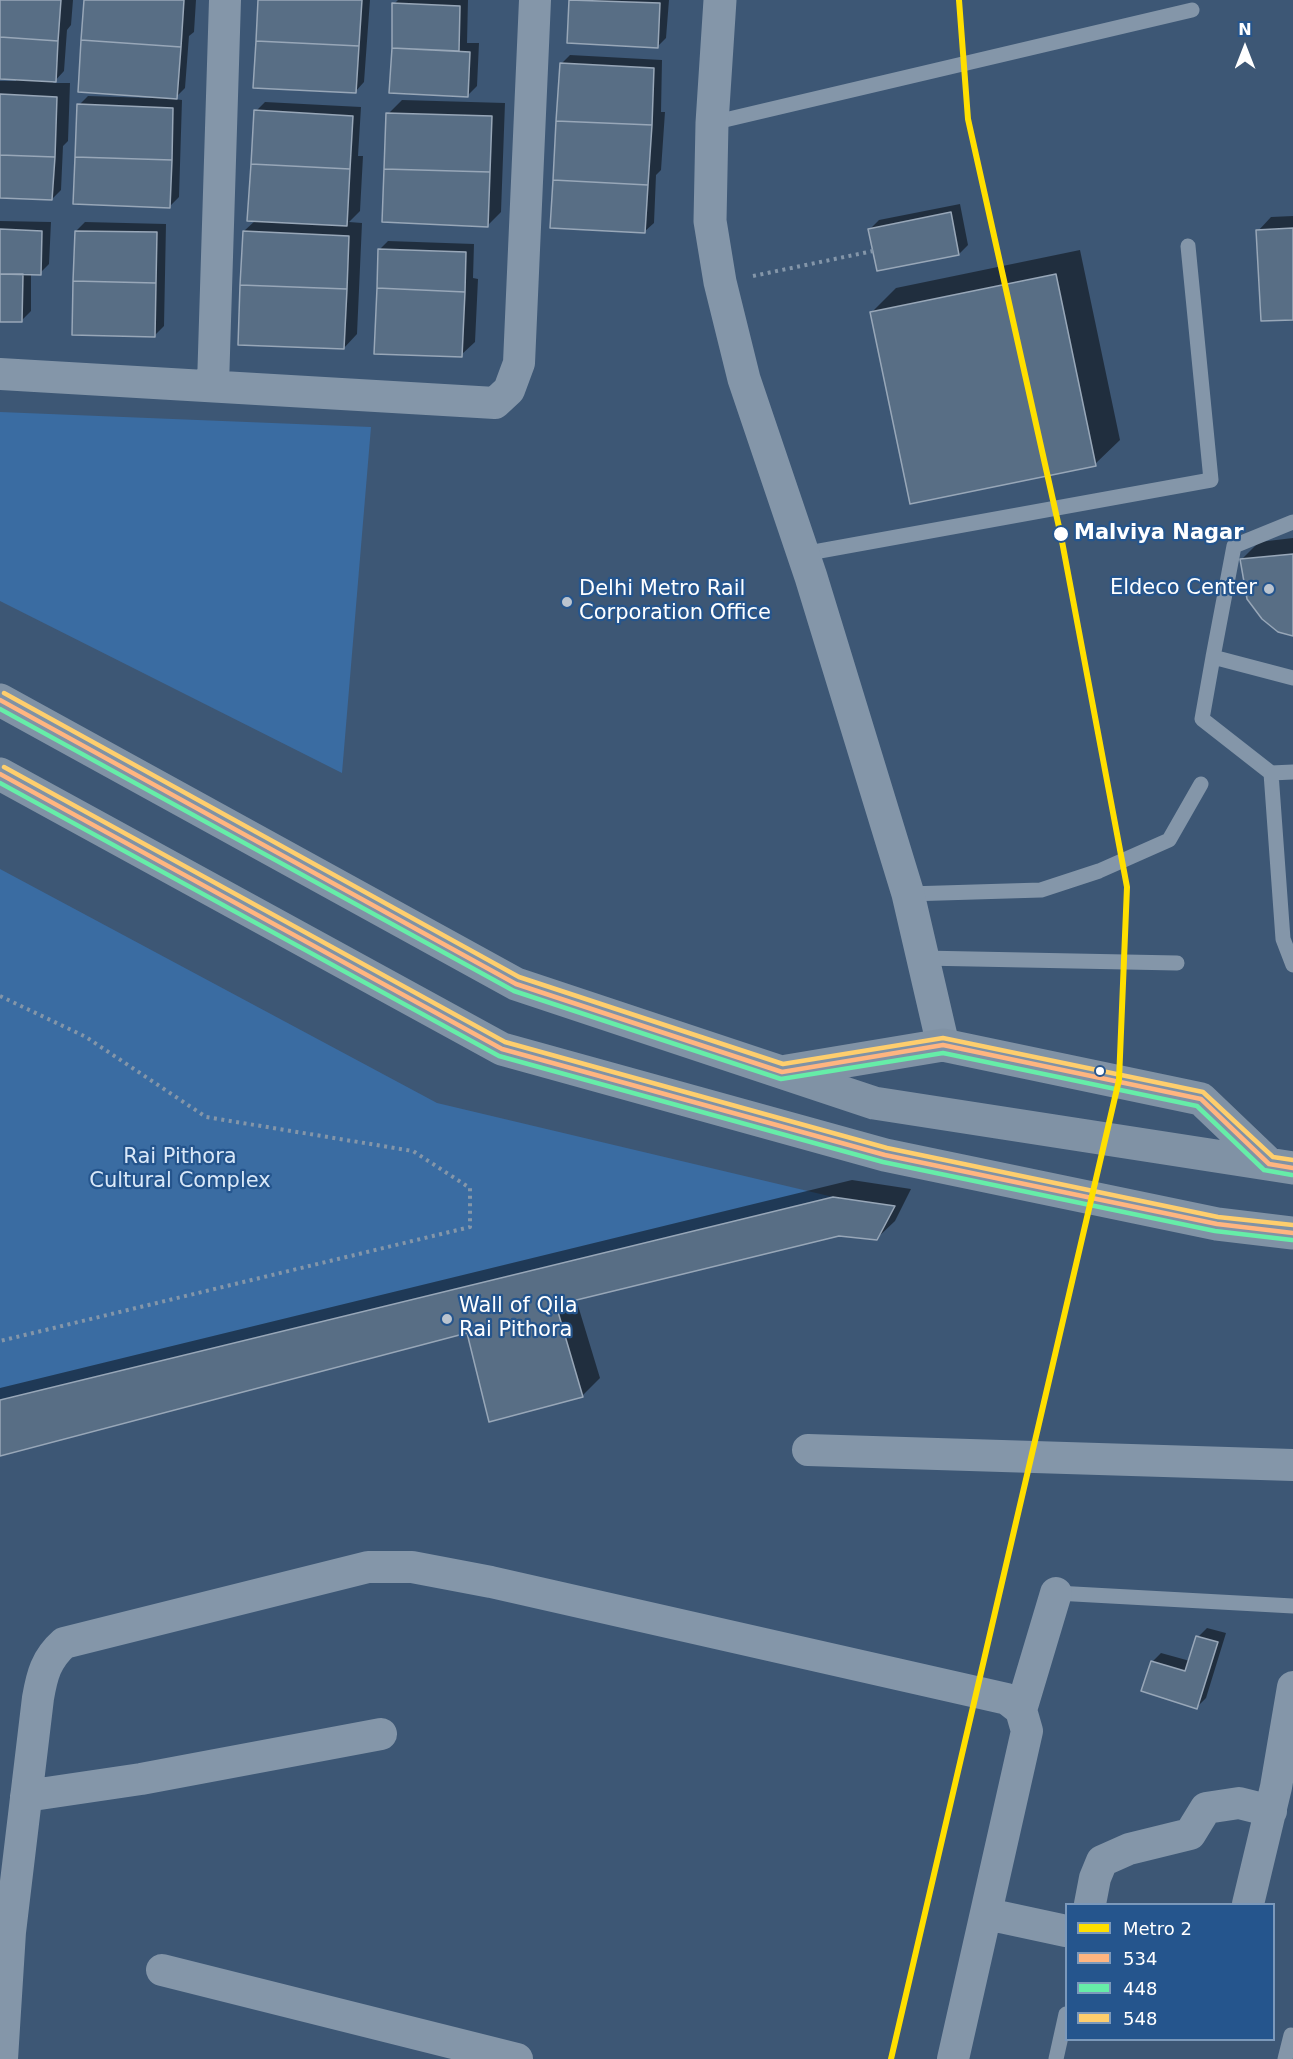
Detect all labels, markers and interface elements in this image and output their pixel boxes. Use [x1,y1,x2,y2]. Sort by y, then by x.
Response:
north arrow [1215,18,1275,78]
text: N [1238,20,1252,39]
place label: Malviya Nagar [1074,521,1244,547]
marker: Malviya Nagar [1052,525,1070,543]
place label: Eldeco Center [1110,576,1257,602]
place label: Delhi Metro Rail Corporation Office [579,577,771,627]
marker: Eldeco Center [1262,582,1276,596]
marker: Delhi Metro Rail Corporation Office [560,595,574,609]
unlabelled marker [1094,1065,1106,1077]
park label: Rai Pithora Cultural Complex [89,1145,271,1195]
place label: Wall of Qila Rai Pithora [459,1294,578,1344]
marker: Wall of Qila Rai Pithora [440,1312,454,1326]
legend [1065,1903,1275,2041]
text: Metro 2 [1123,1918,1192,1939]
text: 534 [1123,1948,1157,1969]
text: 448 [1123,1978,1157,1999]
text: 548 [1123,2008,1157,2029]

